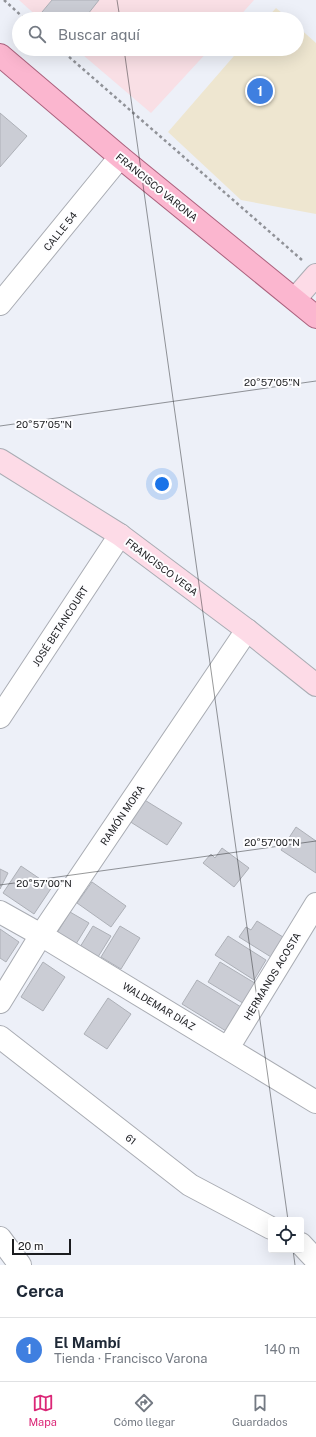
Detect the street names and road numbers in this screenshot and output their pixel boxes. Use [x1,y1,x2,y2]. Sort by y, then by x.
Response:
street label: FRANCISCO VARONA [114,150,200,224]
street label: CALLE 54 [41,209,79,253]
street label: FRANCISCO VEGA [123,536,201,598]
street label: JOSÉ BETANCOURT [30,584,90,668]
street label: RAMÓN MORA [97,783,147,847]
street label: HERMANOS ACOSTA [241,930,303,1022]
street label: WALDEMAR DÍAZ [120,979,198,1033]
street label: 61 [123,1131,139,1147]

